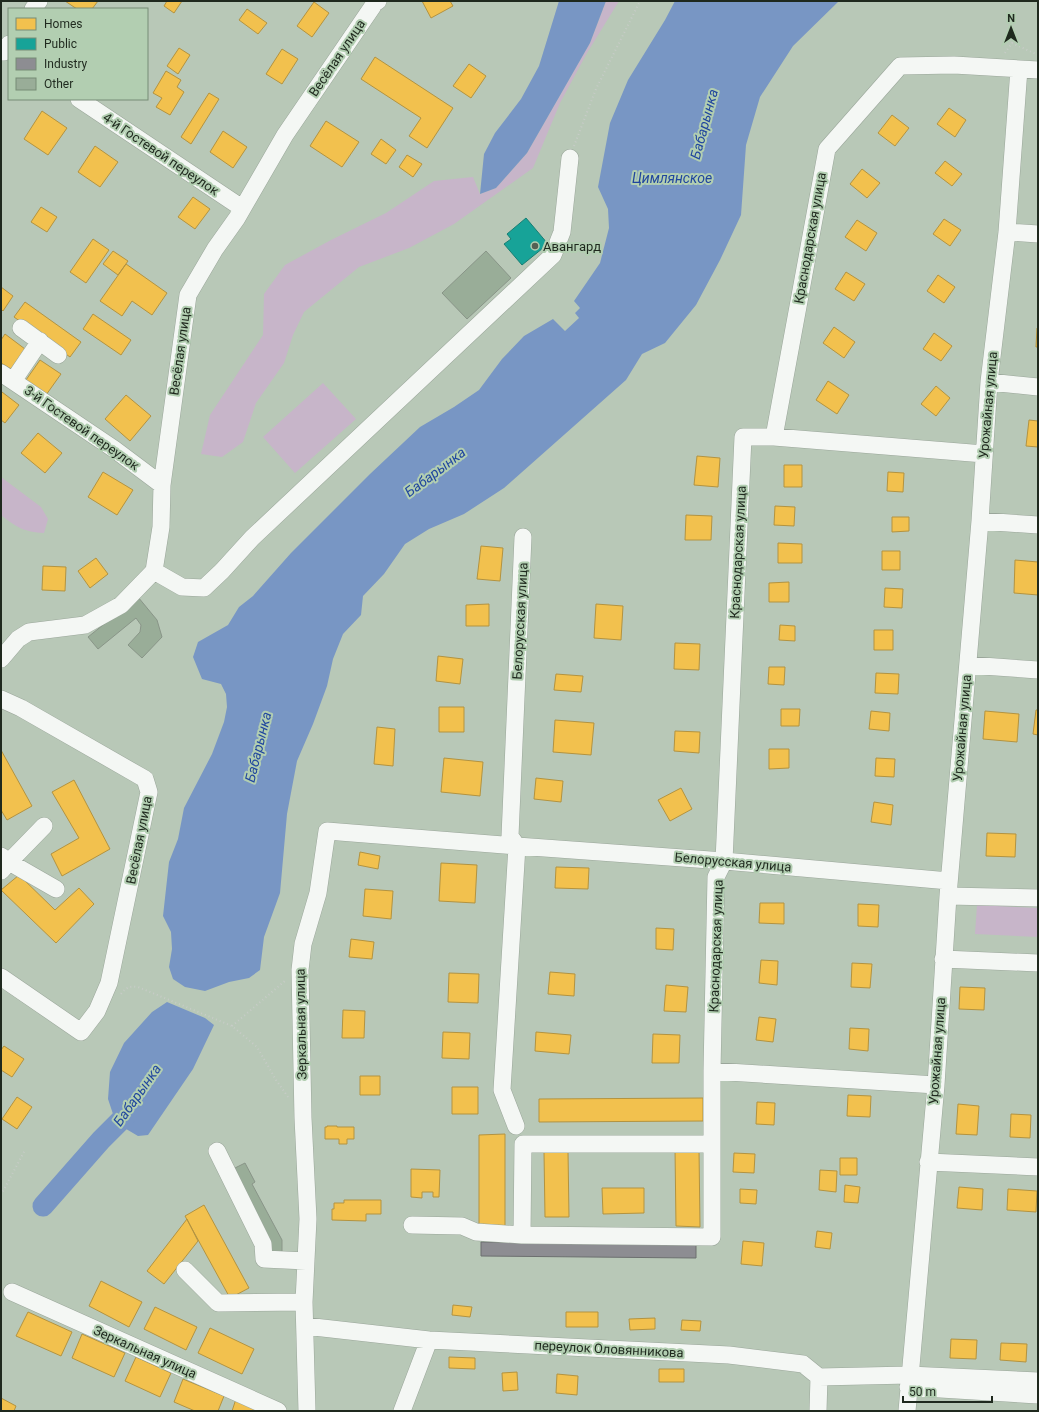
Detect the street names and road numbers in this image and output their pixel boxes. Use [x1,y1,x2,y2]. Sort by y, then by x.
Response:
street label: Весёлая улица [306,17,368,99]
street label: 4-й Гостевой переулок [100,110,222,198]
street label: Краснодарская улица [791,171,829,305]
street label: Весёлая улица [166,306,194,396]
street label: Урожайная улица [976,351,1000,459]
street label: 3-й Гостевой переулок [22,383,142,473]
street label: Краснодарская улица [727,485,749,619]
street label: Белорусская улица [509,562,531,680]
street label: Урожайная улица [950,674,974,782]
street label: Весёлая улица [123,795,155,885]
street label: Белорусская улица [674,849,792,875]
street label: Краснодарская улица [706,879,726,1013]
street label: Зеркальная улица [293,968,309,1080]
street label: Урожайная улица [926,997,948,1105]
street label: Зеркальная улица [91,1323,199,1381]
street label: переулок Оловянникова [534,1338,684,1360]

